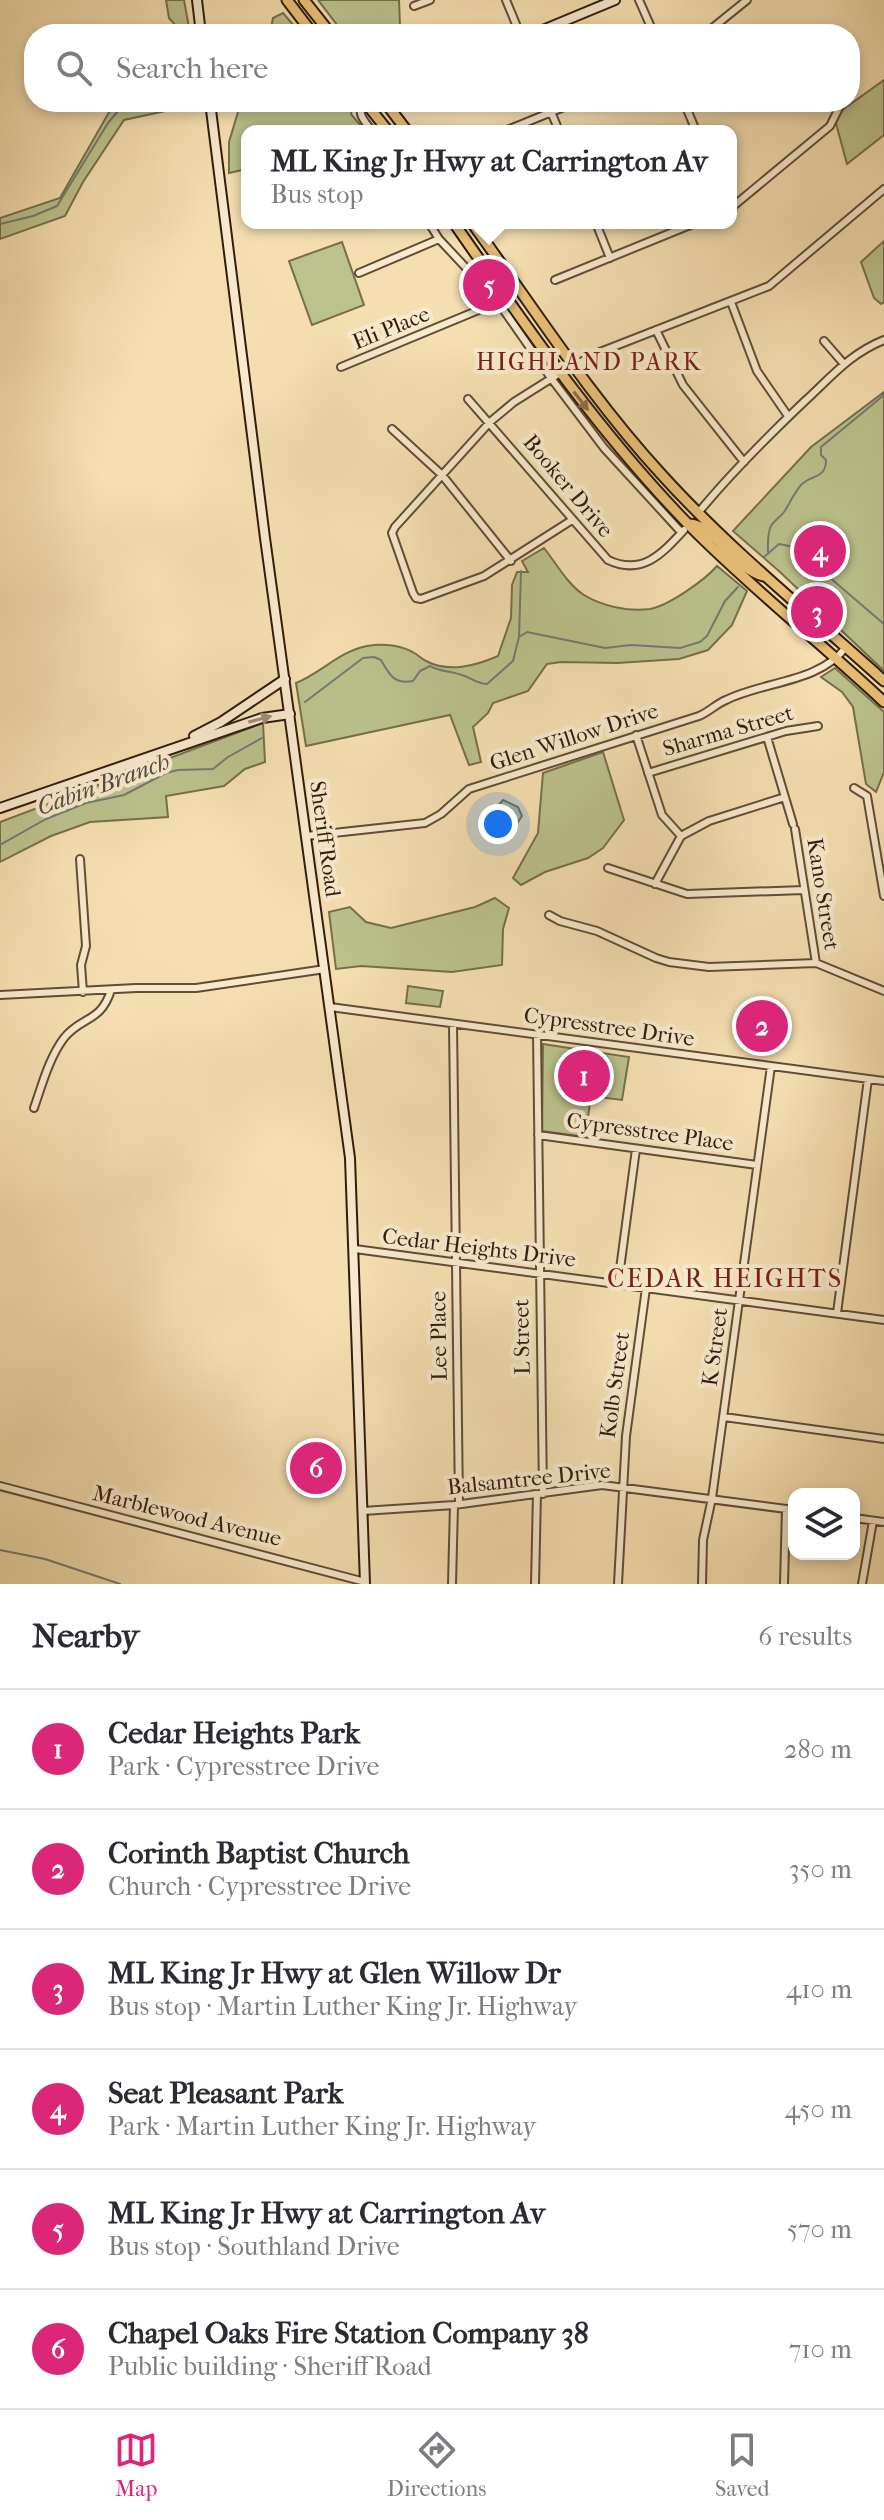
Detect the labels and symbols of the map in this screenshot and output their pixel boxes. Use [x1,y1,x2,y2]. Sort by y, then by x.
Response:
pin: 5 [463,255,515,315]
street label: Eli Place [349,301,433,355]
district label: HIGHLAND PARK [476,348,702,376]
one-way arrow [572,390,589,411]
street label: Booker Drive [517,429,619,543]
pin: 4 [794,521,846,581]
pin: 3 [791,582,843,642]
street label: Glen Willow Drive [487,698,662,776]
street label: Sharma Street [660,700,796,762]
one-way arrow [248,713,273,725]
water label: Cabin Branch [33,747,173,821]
street label: Sheriff Road [304,779,346,900]
your location [478,804,518,844]
street label: Kano Street [801,836,845,952]
pin: 2 [736,996,788,1056]
street label: Cypresstree Drive [522,1002,696,1052]
pin: 1 [558,1046,610,1106]
street label: Cypresstree Place [565,1107,735,1157]
street label: Cedar Heights Drive [381,1223,577,1273]
district label: CEDAR HEIGHTS [607,1263,843,1294]
street label: Lee Place [425,1291,453,1381]
street label: L Street [508,1299,536,1375]
street label: K Street [697,1306,733,1388]
street label: Kolb Street [595,1330,635,1440]
pin: 6 [290,1438,342,1498]
street label: Balsamtree Drive [446,1457,612,1501]
street label: Marblewood Avenue [90,1480,284,1552]

